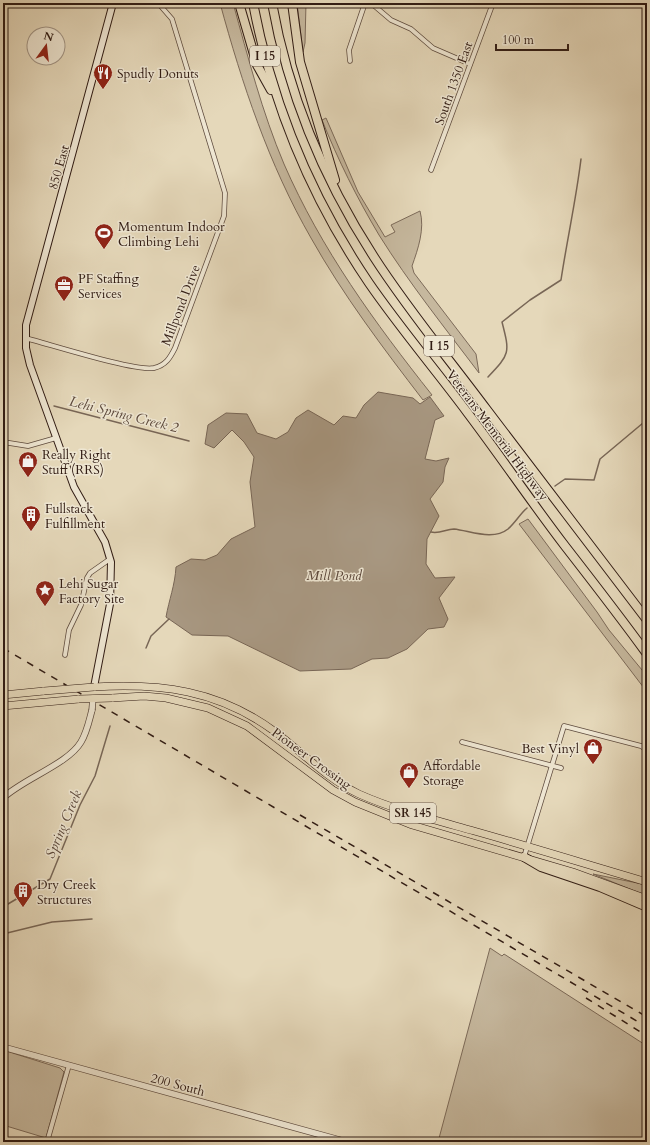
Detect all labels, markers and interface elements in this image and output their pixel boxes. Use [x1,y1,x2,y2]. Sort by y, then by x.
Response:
north arrow [26,26,66,66]
scale bar [496,26,568,52]
text: N [42,28,55,45]
text: 100 m [502,32,535,48]
street label: South 1350 East [430,39,477,128]
road number: I 15 [250,46,280,66]
restaurant icon: Spudly Donuts [92,62,114,90]
place label: Spudly Donuts [117,65,199,83]
street label: 850 East [44,143,74,192]
place label: Momentum Indoor Climbing Lehi [118,218,225,251]
sports icon: Momentum Indoor Climbing Lehi [93,222,115,250]
street label: Millpond Drive [157,262,205,349]
place label: PF Staffing Services [78,270,139,303]
office icon: PF Staffing Services [53,274,75,302]
road number: I 15 [424,336,454,356]
street label: Veterans Memorial Highway [442,366,553,505]
water label: Lehi Spring Creek 2 [67,392,181,437]
place label: Really Right Stuff (RRS) [42,446,111,479]
shop icon: Really Right Stuff (RRS) [17,450,39,478]
place label: Fullstack Fulfillment [45,500,105,533]
building icon: Fullstack Fulfillment [20,504,42,532]
water label: Mill Pond [306,566,363,585]
place label: Lehi Sugar Factory Site [59,575,124,608]
place icon: Lehi Sugar Factory Site [34,579,56,607]
street label: Pioneer Crossing [268,724,356,794]
shop icon: Best Vinyl [582,737,604,765]
place label: Best Vinyl [522,740,580,758]
place label: Affordable Storage [423,757,481,790]
shop icon: Affordable Storage [398,761,420,789]
water label: Spring Creek [41,787,86,861]
road number: SR 145 [390,803,436,823]
place label: Dry Creek Structures [37,876,96,909]
building icon: Dry Creek Structures [12,880,34,908]
street label: 200 South [149,1069,207,1101]

